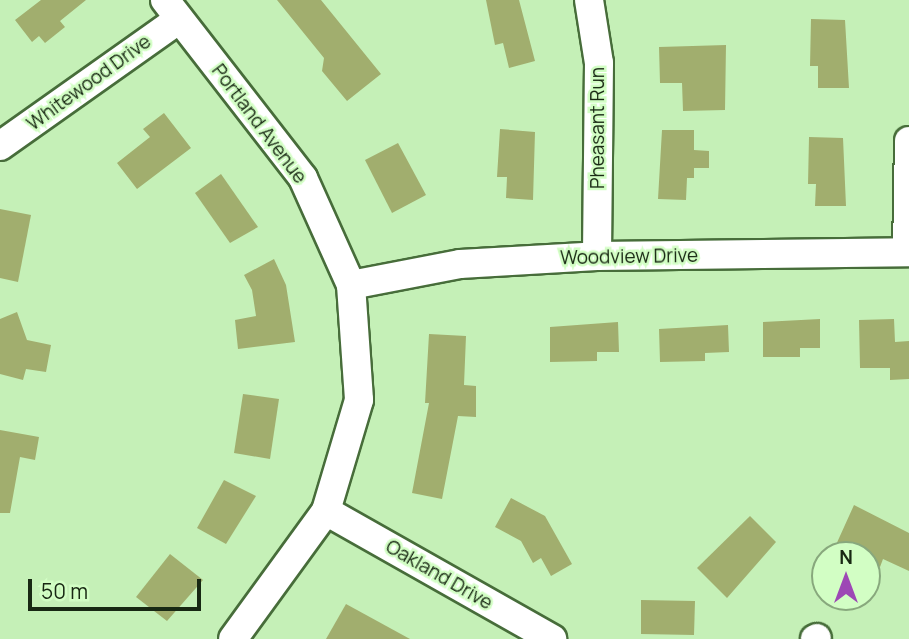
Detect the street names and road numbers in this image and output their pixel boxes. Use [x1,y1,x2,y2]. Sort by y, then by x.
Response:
street label: Whitewood Drive [23,30,155,136]
street label: Portland Avenue [207,60,311,188]
street label: Pheasant Run [587,67,609,189]
street label: Woodview Drive [560,244,698,270]
street label: Oakland Drive [382,535,496,615]

